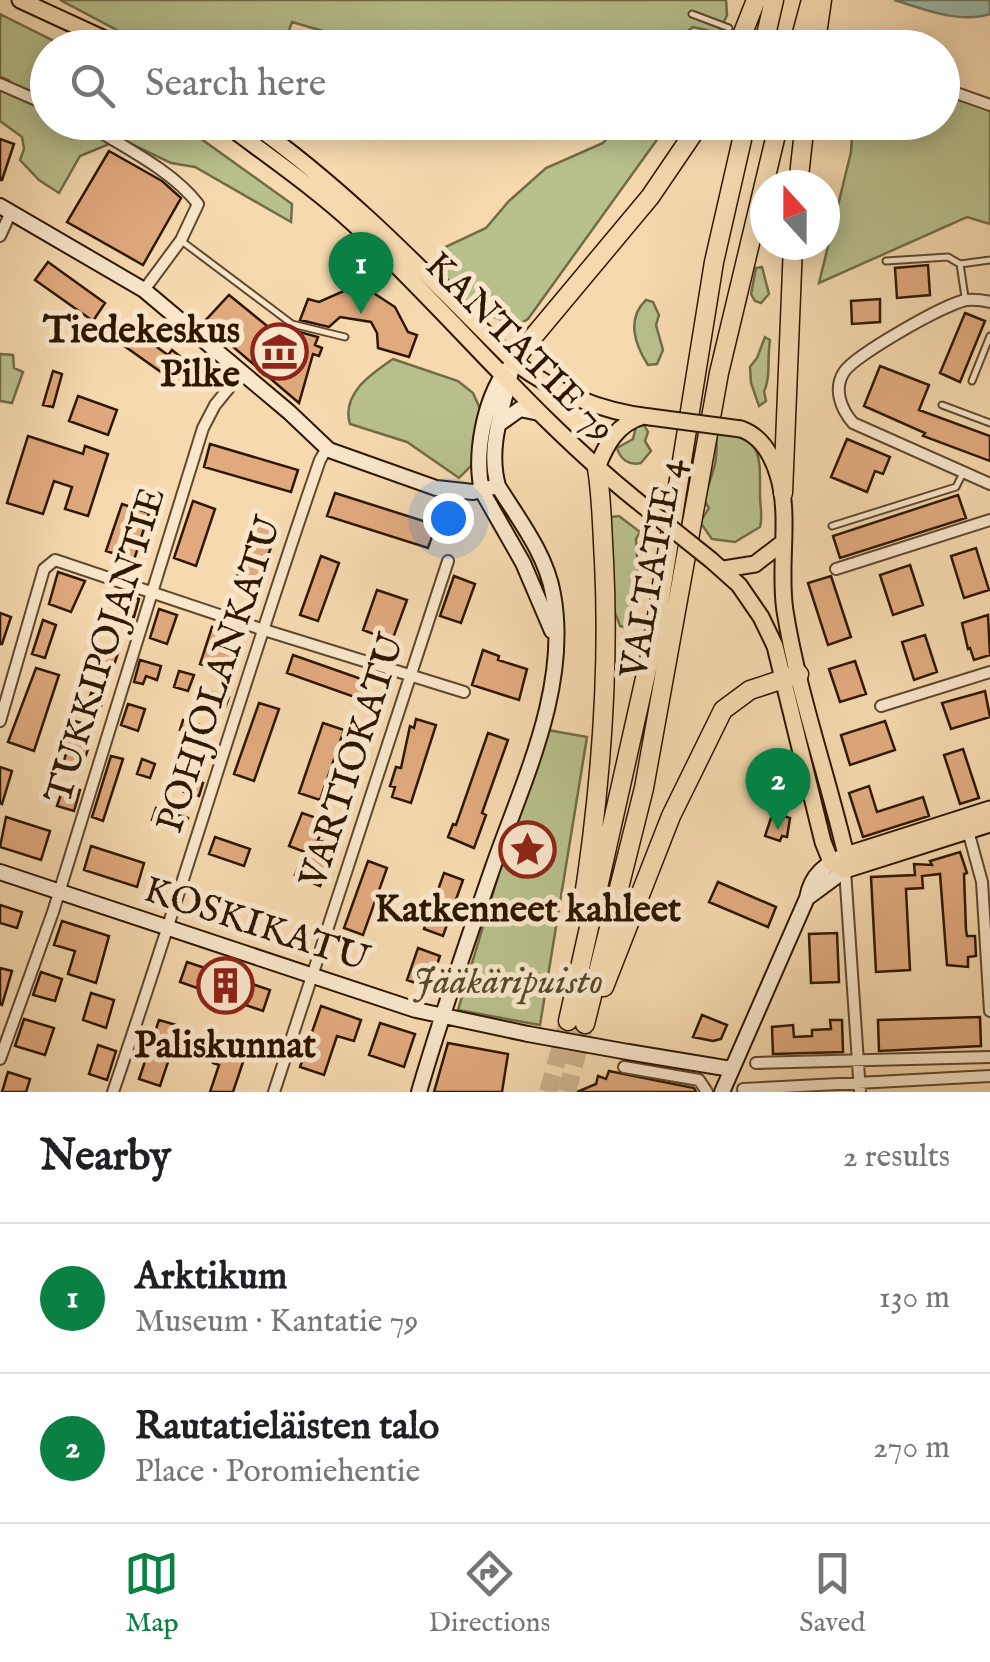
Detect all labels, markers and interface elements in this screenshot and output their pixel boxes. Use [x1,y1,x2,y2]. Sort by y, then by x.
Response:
search box [30,30,960,140]
icon: search [65,58,120,113]
text: Search here [145,61,326,109]
north arrow [750,170,840,260]
pin: 1 [328,232,394,314]
street label: KANTATIE 79 [413,243,624,454]
place label: Tiedekeskus Pilke [42,308,241,400]
museum icon: Tiedekeskus Pilke [249,321,309,381]
street label: VALTATIE 4 [611,454,697,683]
street label: TUKKIPOJANTIE [36,482,178,810]
your location [423,493,474,544]
street label: POHJOLANKATU [147,510,295,839]
street label: VARTIOKATU [290,627,418,895]
pin: 2 [746,748,810,830]
place icon: Katkenneet kahleet [498,820,558,880]
street label: KOSKIKATU [137,867,375,985]
place label: Katkenneet kahleet [375,887,681,935]
building icon: Paliskunnat [195,956,255,1016]
park label: Jääkäripuisto [413,959,603,1007]
place label: Paliskunnat [134,1023,316,1071]
text: Nearby [40,1131,171,1184]
text: 2 results [843,1137,950,1178]
text: Arktikum [135,1254,287,1302]
text: 1 [67,1278,78,1319]
text: 130 m [879,1278,950,1319]
text: Museum · Kantatie 79 [135,1302,418,1343]
text: Rautatieläisten talo [135,1404,439,1452]
text: 2 [65,1428,80,1469]
text: 270 m [873,1428,950,1469]
text: Place · Poromiehentie [135,1452,420,1493]
tab: Map [124,1546,179,1641]
tab: Directions [428,1546,550,1641]
tab: Saved [799,1546,866,1641]

